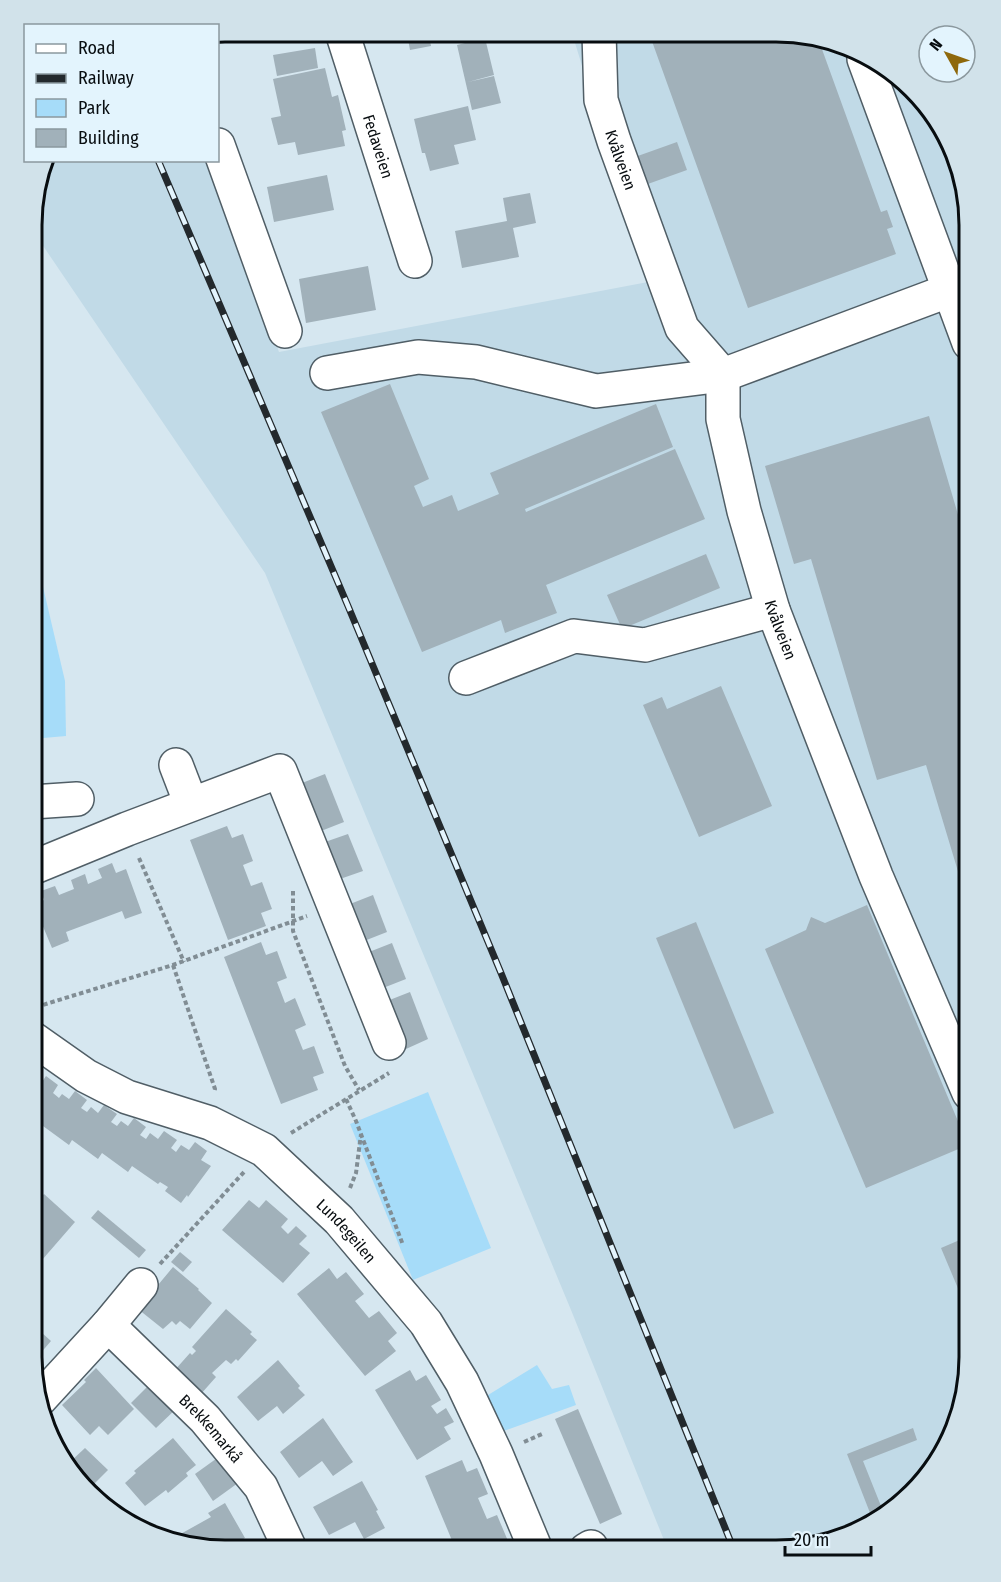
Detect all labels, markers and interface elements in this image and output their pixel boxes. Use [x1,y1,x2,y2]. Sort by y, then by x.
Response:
legend [24,24,219,162]
north arrow [917,24,977,84]
text: N [926,35,946,54]
text: Road [78,37,115,59]
text: Railway [78,67,134,89]
text: Park [78,97,111,119]
street label: Fedaveien [359,112,398,181]
text: Building [78,127,139,149]
street label: Kvålveien [602,127,640,192]
street label: Kvålveien [761,598,801,662]
street label: Lundegeilen [313,1195,380,1267]
street label: Brekkemarkå [176,1390,246,1467]
scale bar [785,1519,870,1557]
text: 20 m [794,1529,829,1551]

